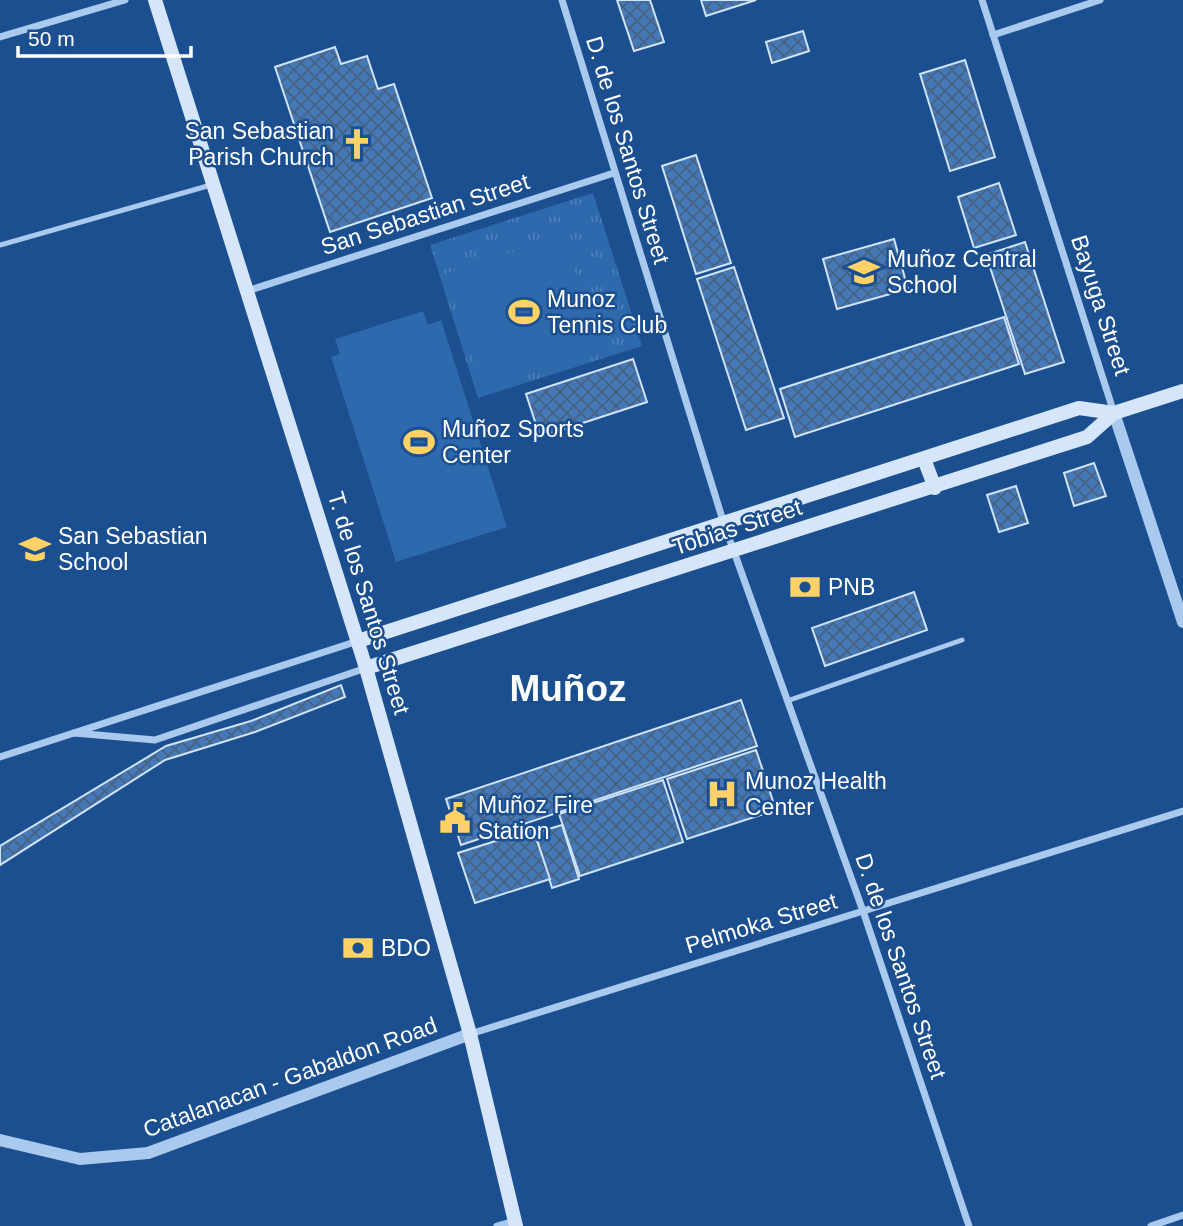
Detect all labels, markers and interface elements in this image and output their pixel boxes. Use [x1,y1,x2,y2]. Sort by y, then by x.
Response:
scale bar [18,14,191,58]
text: 50 m [28,27,75,50]
street label: D. de los Santos Street [581,33,675,267]
place label: San Sebastian Parish Church [184,118,334,170]
church icon: San Sebastian Parish Church [340,127,374,161]
street label: San Sebastian Street [318,168,533,260]
street label: Bayuga Street [1066,232,1136,379]
place label: Muñoz Central School [887,246,1037,298]
school or university icon: Muñoz Central School [847,255,881,289]
place label: Munoz Tennis Club [547,286,667,338]
sports icon: Munoz Tennis Club [507,295,541,329]
place label: Muñoz Sports Center [442,416,584,468]
sports icon: Muñoz Sports Center [402,425,436,459]
street label: T. de los Santos Street [323,489,415,718]
street label: Tobias Street [669,494,805,560]
place label: San Sebastian School [58,523,208,575]
school or university icon: San Sebastian School [18,532,52,566]
bank icon: PNB [788,570,822,604]
place label: PNB [828,574,875,600]
district label: Muñoz [509,668,627,709]
place label: Munoz Health Center [745,768,887,820]
hospital icon: Munoz Health Center [705,777,739,811]
place label: Muñoz Fire Station [478,792,593,844]
public building icon: Muñoz Fire Station [438,801,472,835]
street label: D. de los Santos Street [850,850,952,1083]
street label: Pelmoka Street [682,887,841,958]
bank icon: BDO [341,931,375,965]
place label: BDO [381,935,431,961]
street label: Catalanacan - Gabaldon Road [140,1012,440,1142]

